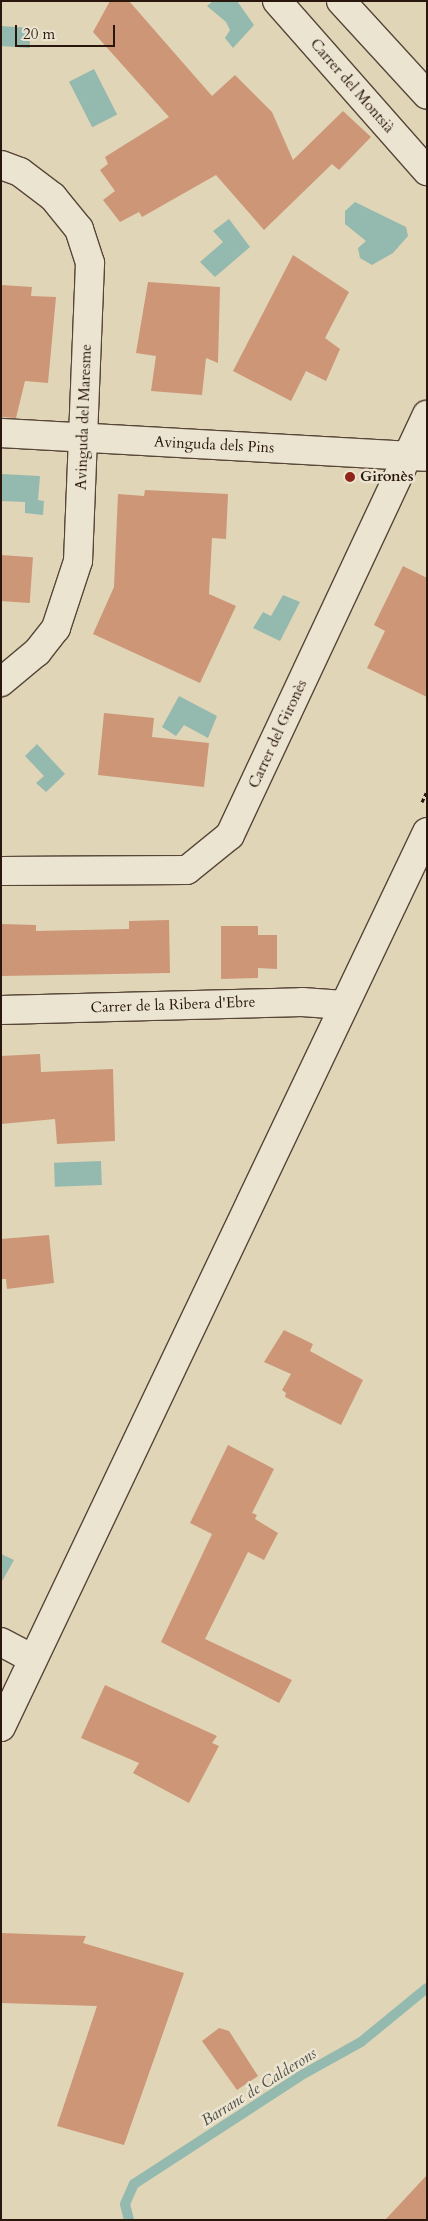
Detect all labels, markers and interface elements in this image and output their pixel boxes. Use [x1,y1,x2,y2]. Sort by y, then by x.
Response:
scale bar [18,15,118,47]
text: 20 m [23,24,55,44]
street label: Carrer del Montsià [306,35,398,137]
street label: Avinguda del Maresme [72,344,96,490]
street label: Avinguda dels Pins [153,433,275,457]
place label: Gironès [360,468,414,486]
marker: Gironès [344,471,356,483]
street label: Carrer del Gironès [245,677,311,791]
street label: Carrer de la Ribera d'Ebre [90,993,256,1017]
water label: Barranc de Calderons [198,2044,320,2130]

